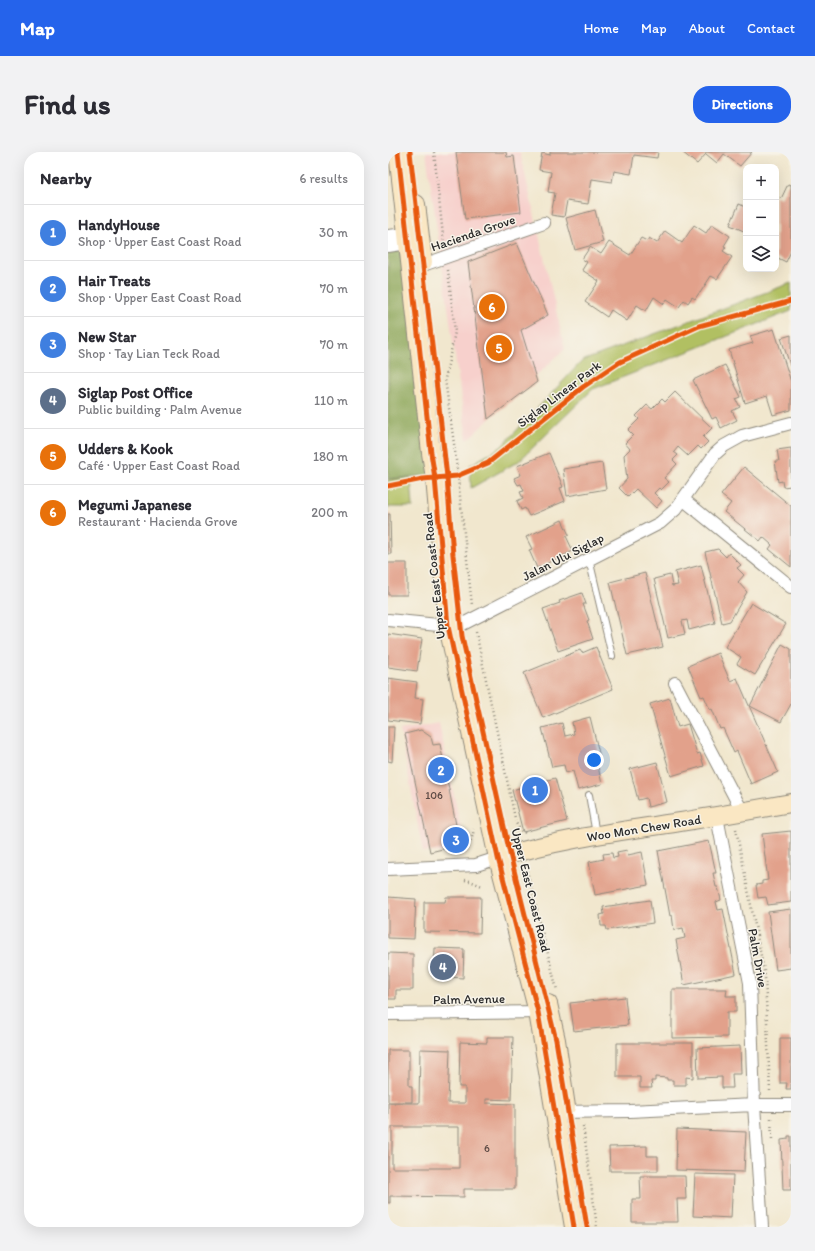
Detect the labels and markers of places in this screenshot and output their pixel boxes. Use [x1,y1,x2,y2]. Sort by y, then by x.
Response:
pin: 6 [479,292,505,322]
pin: 5 [486,333,512,363]
pin: 2 [428,755,454,785]
pin: 1 [522,775,548,805]
pin: 3 [443,825,469,855]
pin: 4 [430,952,456,982]

